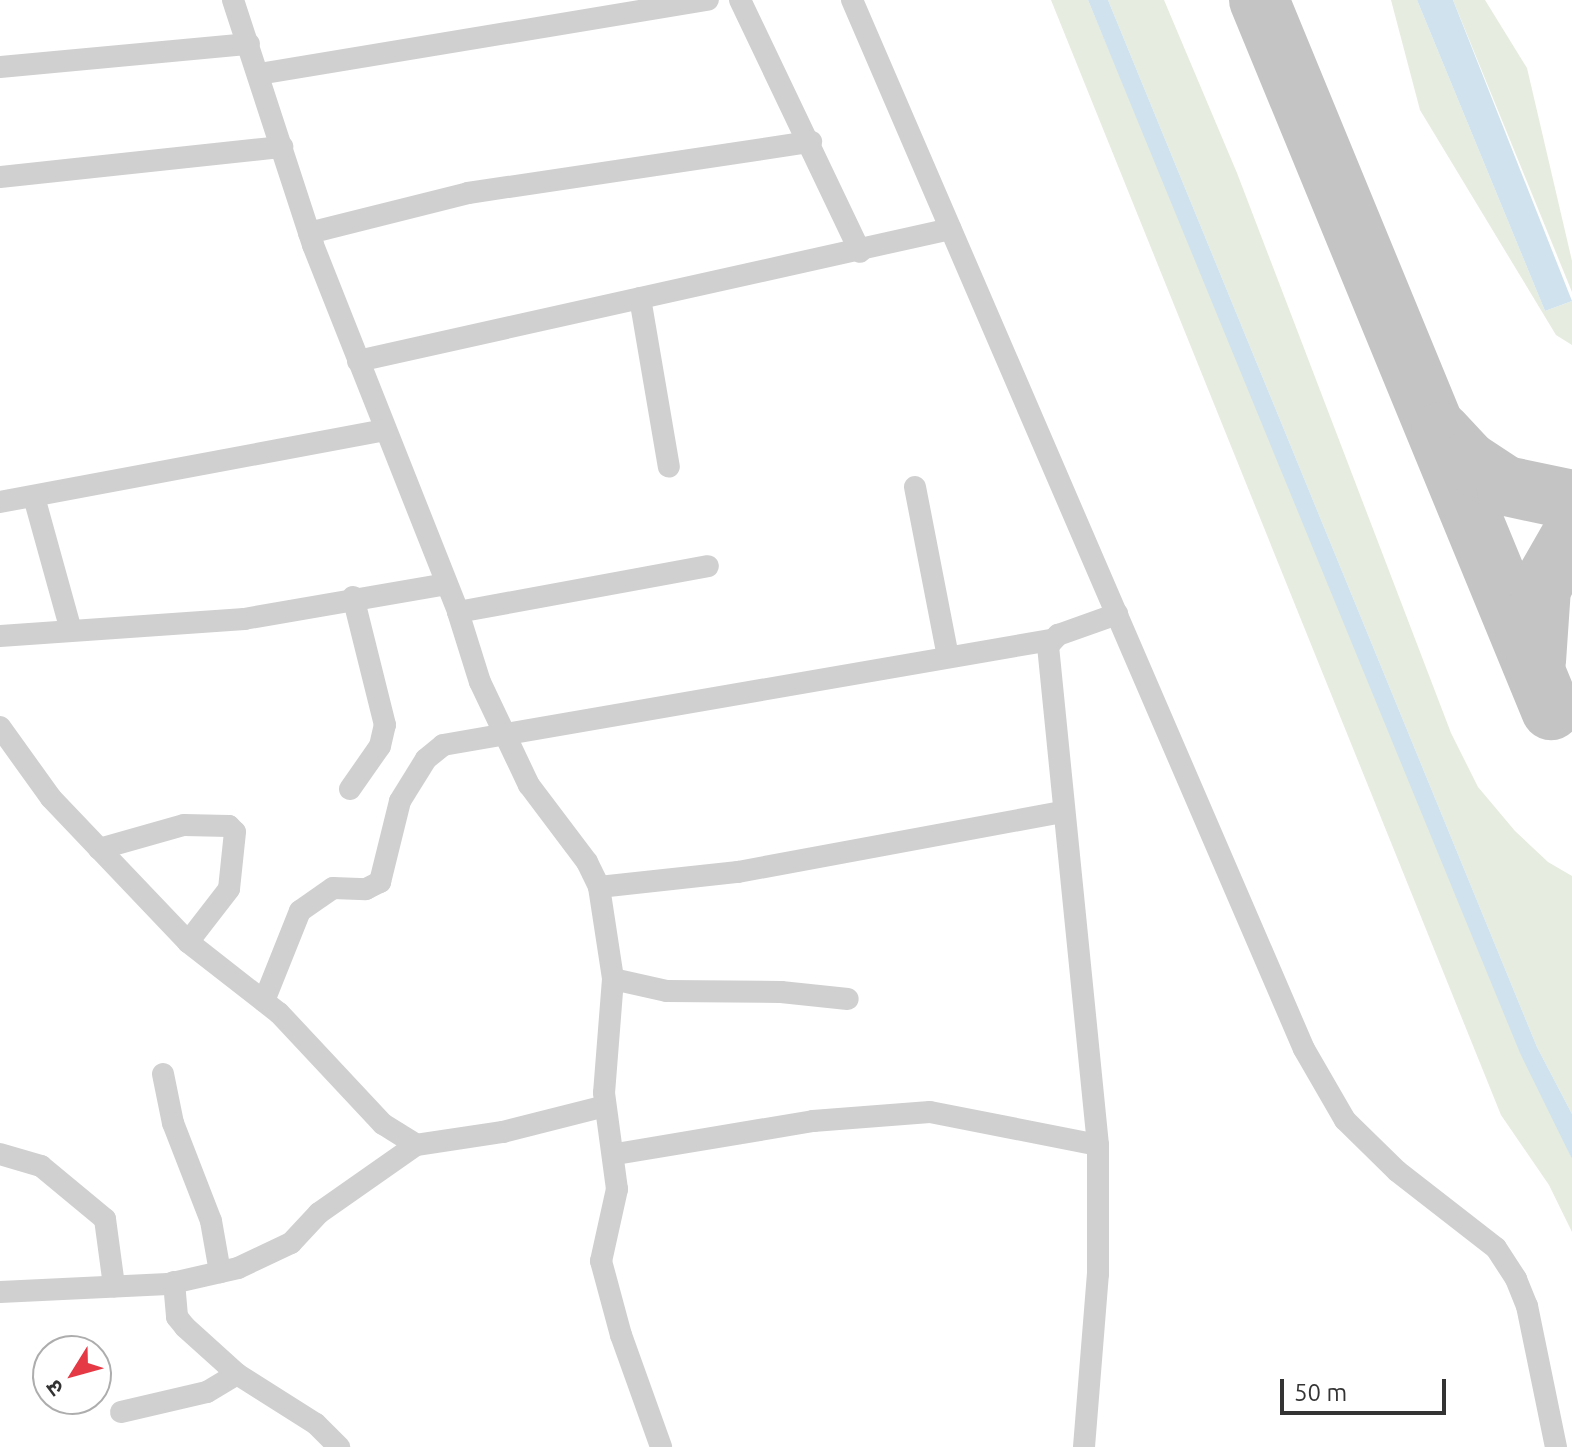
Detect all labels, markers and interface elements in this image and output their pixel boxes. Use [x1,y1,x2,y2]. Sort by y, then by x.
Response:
north arrow [32,1335,112,1415]
scale bar [1284,1363,1450,1413]
text: उ [40,1376,68,1401]
text: 50 m [1294,1379,1347,1406]

